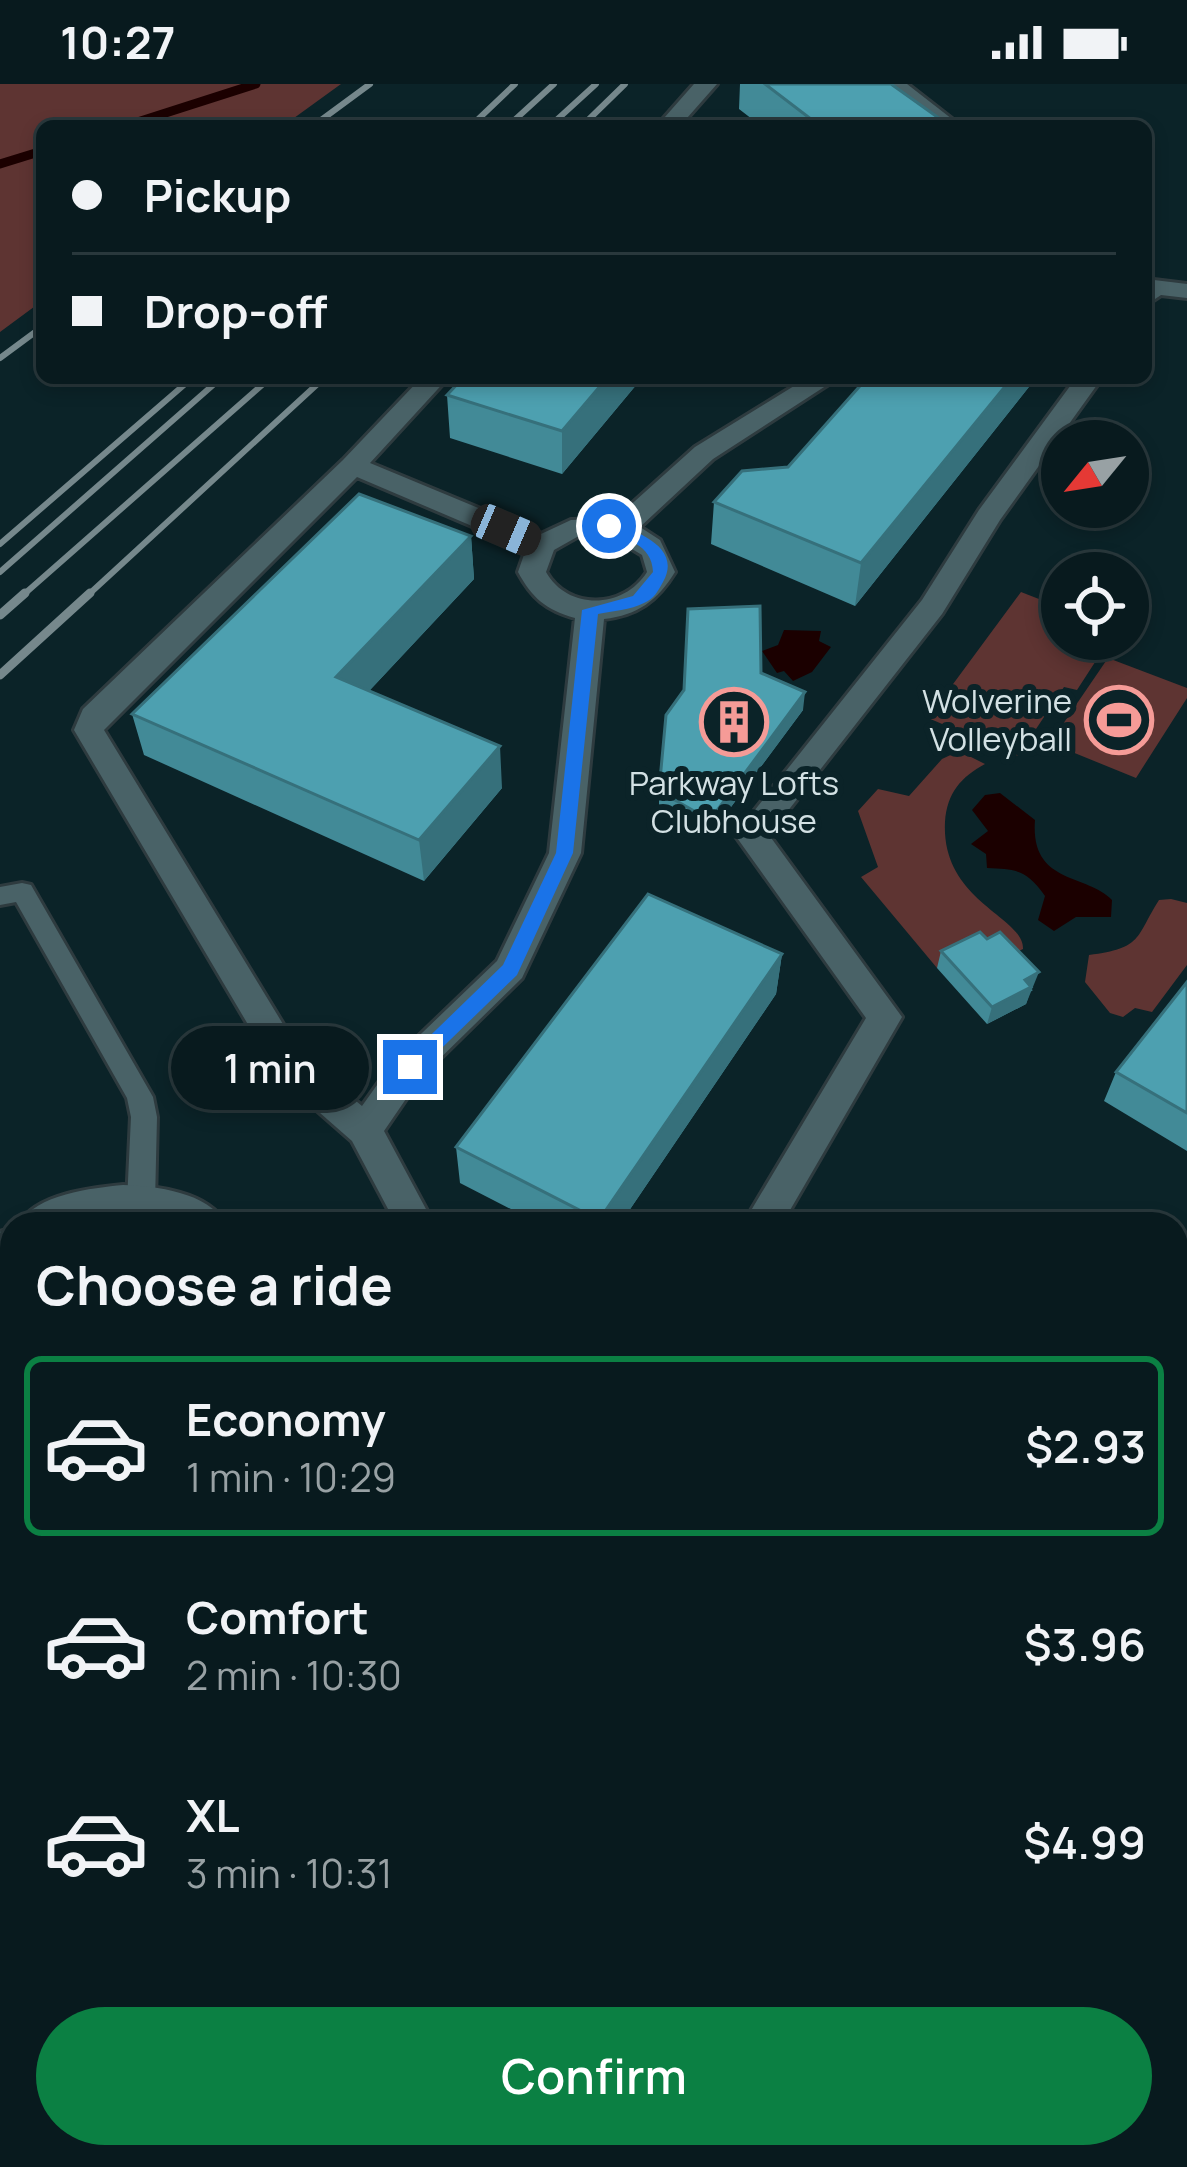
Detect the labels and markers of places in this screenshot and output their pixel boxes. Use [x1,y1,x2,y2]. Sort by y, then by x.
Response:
place label: Wolverine Volleyball [922,678,1072,761]
sports icon: Wolverine Volleyball [1084,685,1154,755]
building icon: Parkway Lofts Clubhouse [699,687,769,757]
place label: Parkway Lofts Clubhouse [629,760,839,843]

